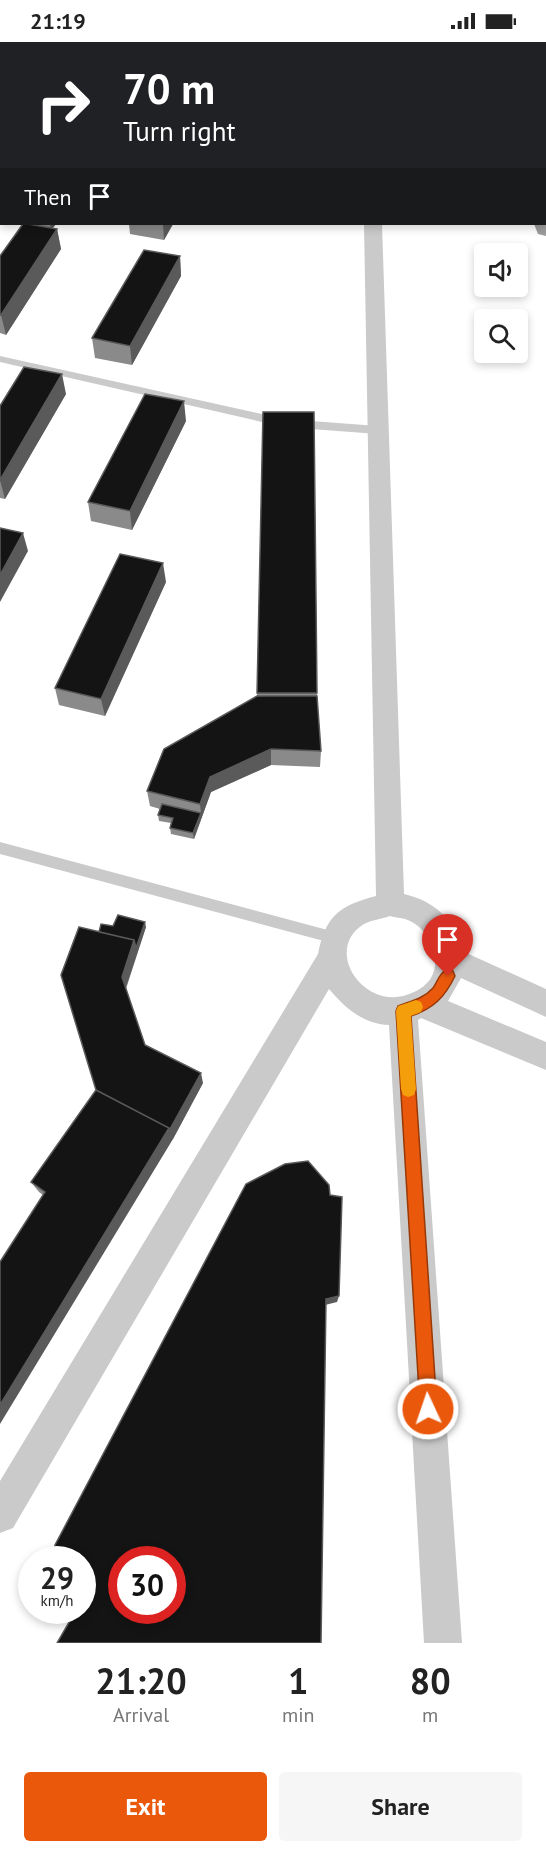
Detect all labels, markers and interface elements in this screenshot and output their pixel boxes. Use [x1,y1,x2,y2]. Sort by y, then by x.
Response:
text: 21:19 [30,7,86,35]
text: 70 m [123,61,215,116]
icon: right [24,66,102,144]
text: Turn right [123,114,236,148]
icon: arrive [83,180,116,213]
text: Then [24,183,71,211]
map controls [474,243,528,363]
button: sound [474,243,528,297]
button: search [474,309,528,363]
pin [422,914,473,976]
icon: arrive [431,923,464,956]
position arrow [396,1377,460,1441]
speed limit sign: 30 [108,1546,186,1624]
text: 29 [40,1558,74,1597]
text: km/h [41,1591,73,1610]
text: 21:20 [95,1657,187,1704]
text: 1 [288,1657,308,1704]
text: 80 [410,1657,451,1704]
text: Arrival [113,1702,169,1728]
text: min [282,1702,315,1728]
text: m [422,1702,438,1728]
button: Exit [24,1772,267,1841]
button: Share [279,1772,522,1841]

